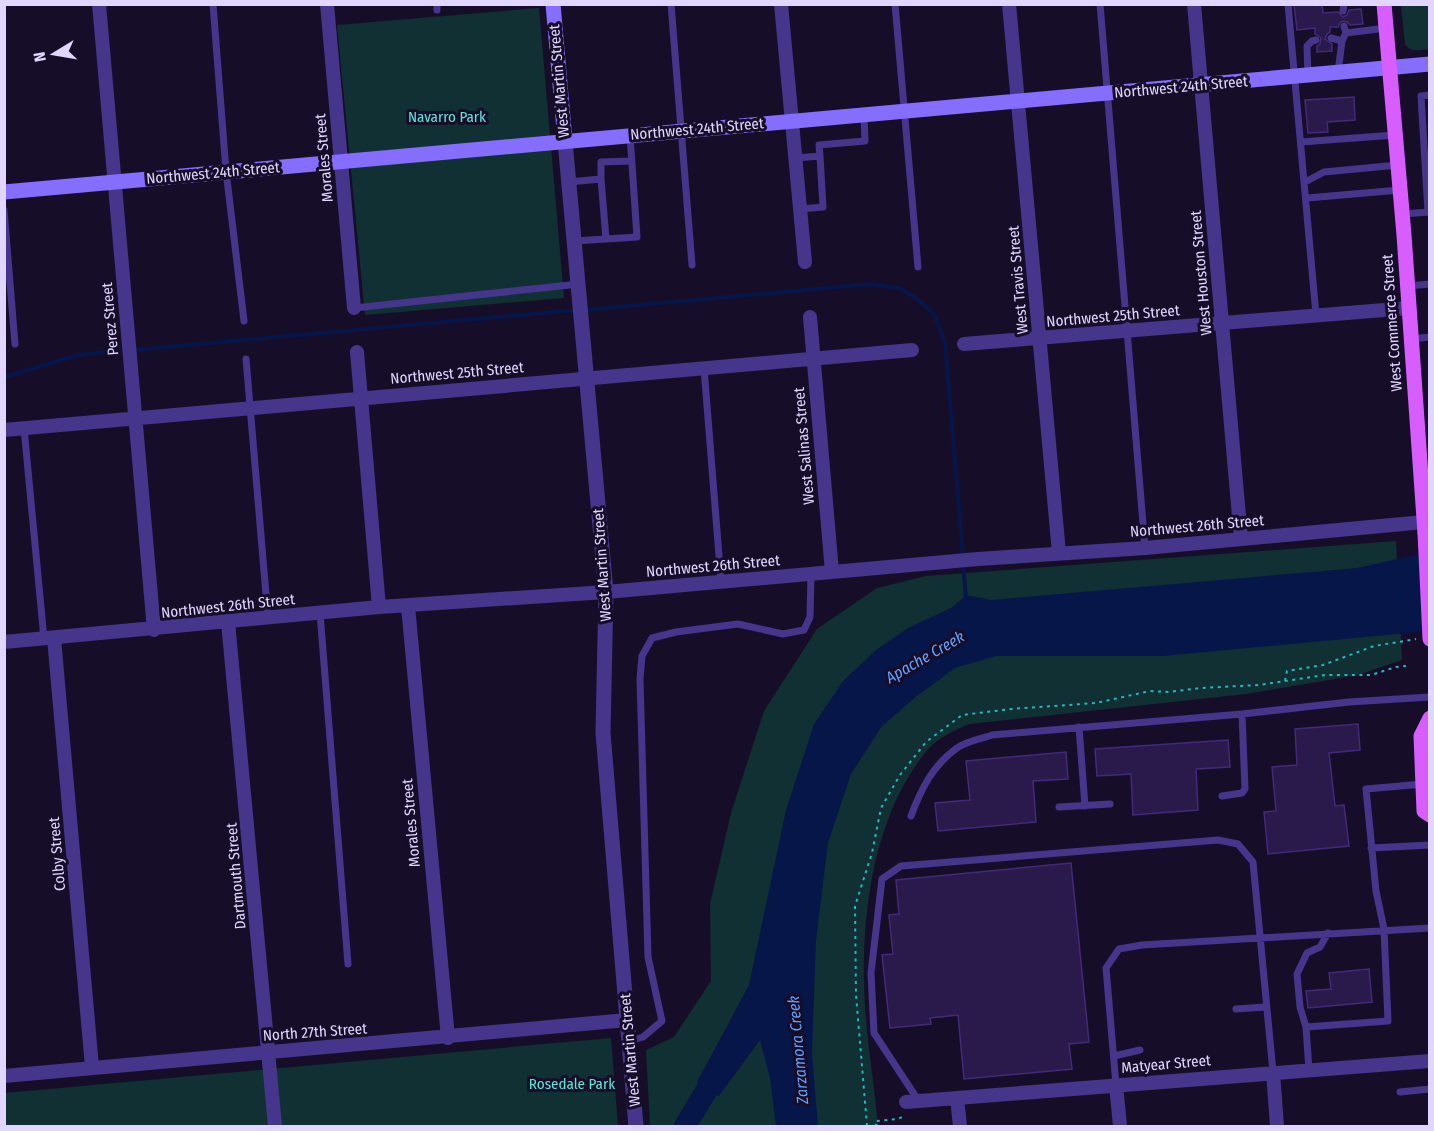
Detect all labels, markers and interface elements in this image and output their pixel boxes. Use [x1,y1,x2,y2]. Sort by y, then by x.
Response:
north arrow [24,24,84,84]
street label: West Martin Street [545,24,573,138]
text: N [30,50,50,63]
street label: Northwest 24th Street [1114,72,1249,102]
park label: Navarro Park [408,108,486,126]
street label: Morales Street [311,113,337,203]
street label: Northwest 24th Street [630,114,765,144]
street label: Northwest 24th Street [146,158,281,188]
street label: West Houston Street [1187,210,1215,336]
street label: West Travis Street [1004,225,1032,335]
street label: West Commerce Street [1378,254,1406,392]
street label: Perez Street [98,282,122,356]
street label: Northwest 25th Street [1046,301,1180,331]
street label: Northwest 25th Street [390,358,524,388]
street label: West Salinas Street [790,387,818,505]
street label: West Martin Street [589,508,615,622]
street label: Northwest 26th Street [1129,511,1265,541]
street label: Northwest 26th Street [645,551,781,581]
street label: Northwest 26th Street [160,590,296,622]
water label: Apache Creek [882,627,968,688]
street label: Morales Street [398,778,424,868]
street label: Colby Street [45,816,69,892]
street label: Dartmouth Street [222,822,250,930]
street label: West Martin Street [616,993,644,1107]
water label: Zarzamora Creek [784,995,812,1106]
street label: North 27th Street [262,1019,368,1045]
street label: Matyear Street [1120,1051,1212,1077]
park label: Rosedale Park [529,1075,615,1093]

